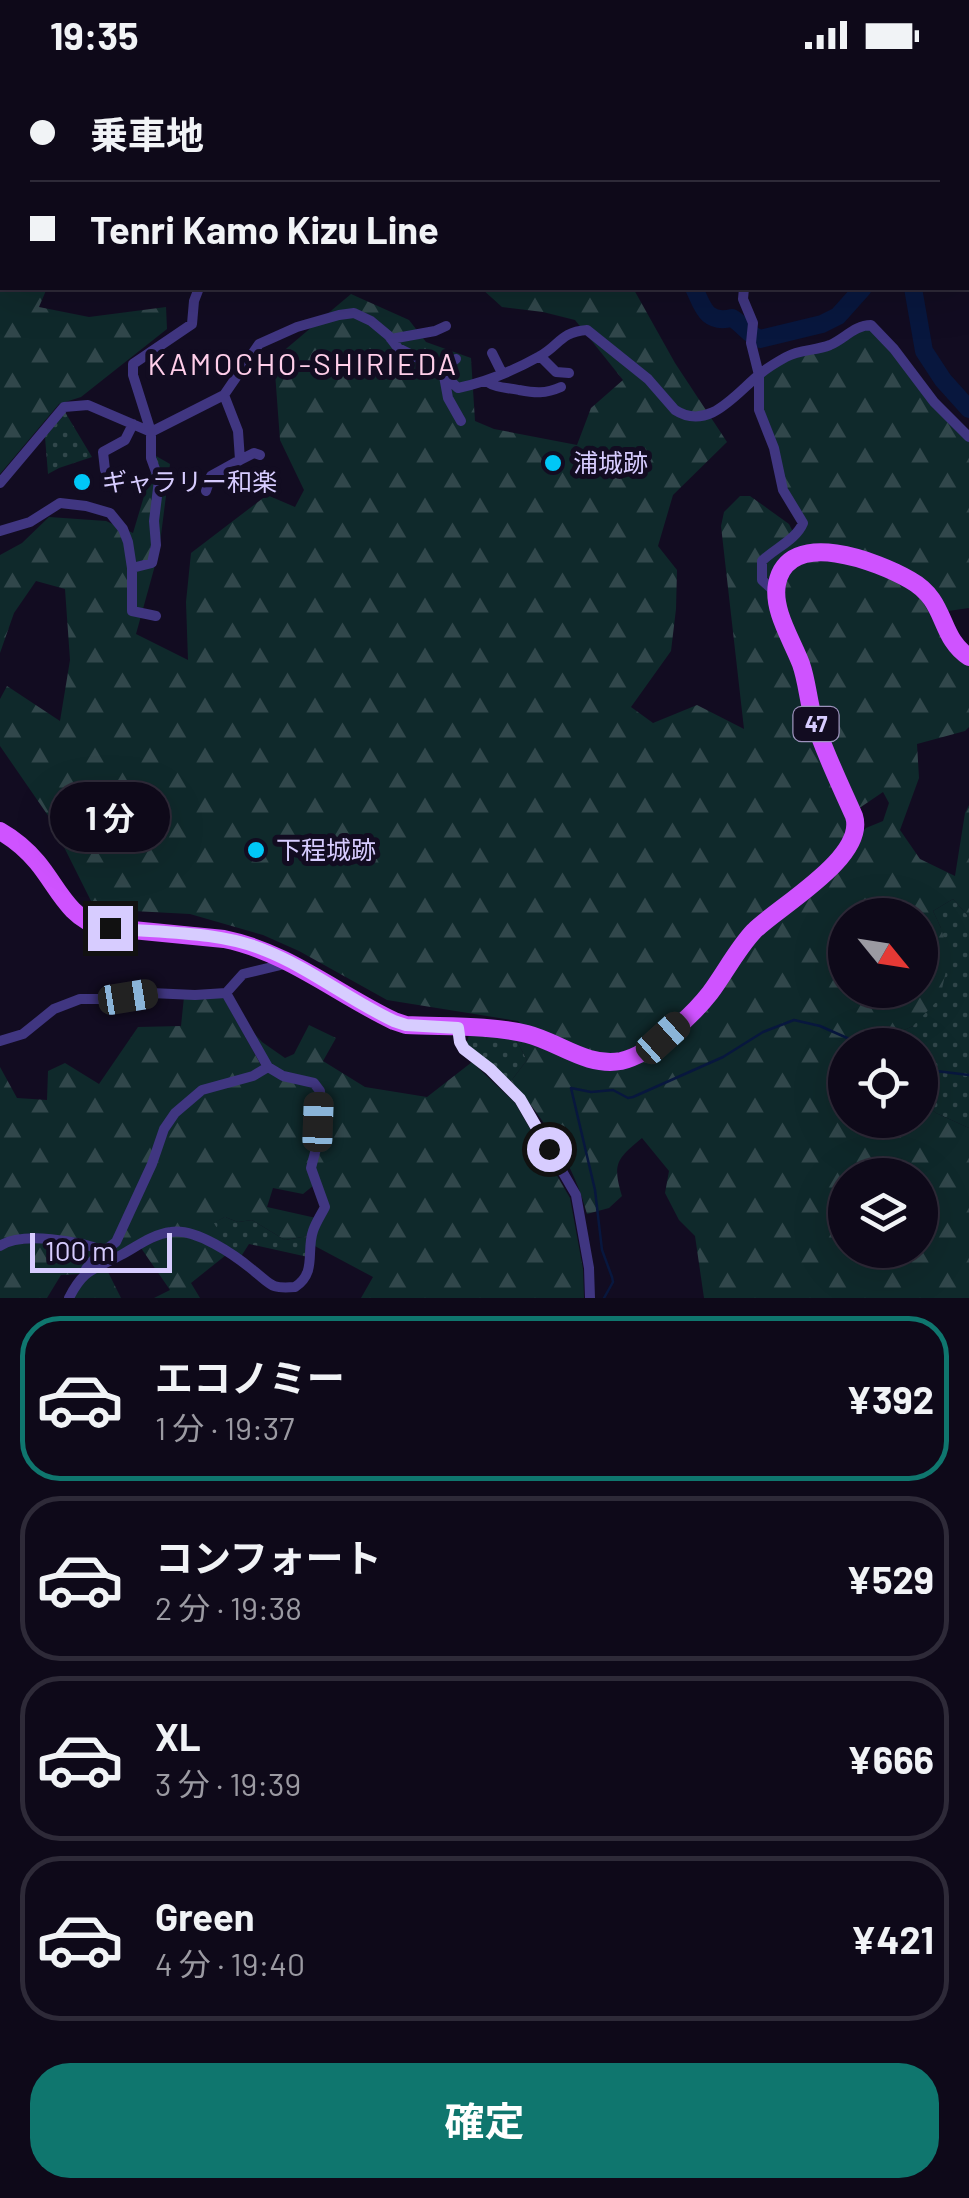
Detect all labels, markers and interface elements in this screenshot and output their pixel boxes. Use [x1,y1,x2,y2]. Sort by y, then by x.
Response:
text: 19:35 [50,12,138,58]
text: 乗車地 [90,111,204,157]
text: Tenri Kamo Kizu Line [90,206,439,252]
district label: KAMOCHO-SHIRIEDA [148,345,459,381]
place label: 浦城跡 [573,447,648,477]
marker: 浦城跡 [542,452,564,474]
place label: ギャラリー和楽 [102,466,277,496]
marker: ギャラリー和楽 [71,471,93,493]
road number: 47 [794,707,838,741]
callout: 1 分 [50,783,170,853]
text: 1 分 [85,798,135,836]
place label: 下程城跡 [276,834,376,864]
marker: 下程城跡 [245,839,267,861]
north arrow [828,898,938,1008]
map controls [828,898,938,1268]
route end [88,906,133,951]
car [96,977,160,1017]
car [631,1007,695,1069]
button: locate [828,1028,938,1138]
car [302,1091,334,1153]
route start [527,1127,572,1172]
button: layers [828,1158,938,1268]
scale bar [30,1228,172,1272]
text: 100 m [45,1233,115,1267]
icon: car [35,1354,125,1444]
text: エコノミー [155,1354,345,1400]
text: ¥392 [846,1376,934,1422]
text: 1 分 · 19:37 [155,1408,294,1446]
icon: car [35,1534,125,1624]
text: コンフォート [155,1534,382,1580]
text: ¥529 [846,1556,934,1602]
text: 2 分 · 19:38 [155,1588,302,1626]
text: XL [155,1713,201,1759]
icon: car [35,1714,125,1804]
text: ¥666 [847,1736,934,1782]
text: 3 分 · 19:39 [155,1764,301,1802]
text: Green [155,1893,255,1939]
icon: car [35,1894,125,1984]
text: ¥421 [850,1916,934,1962]
text: 4 分 · 19:40 [155,1944,305,1982]
button: 確定 [30,2063,939,2178]

